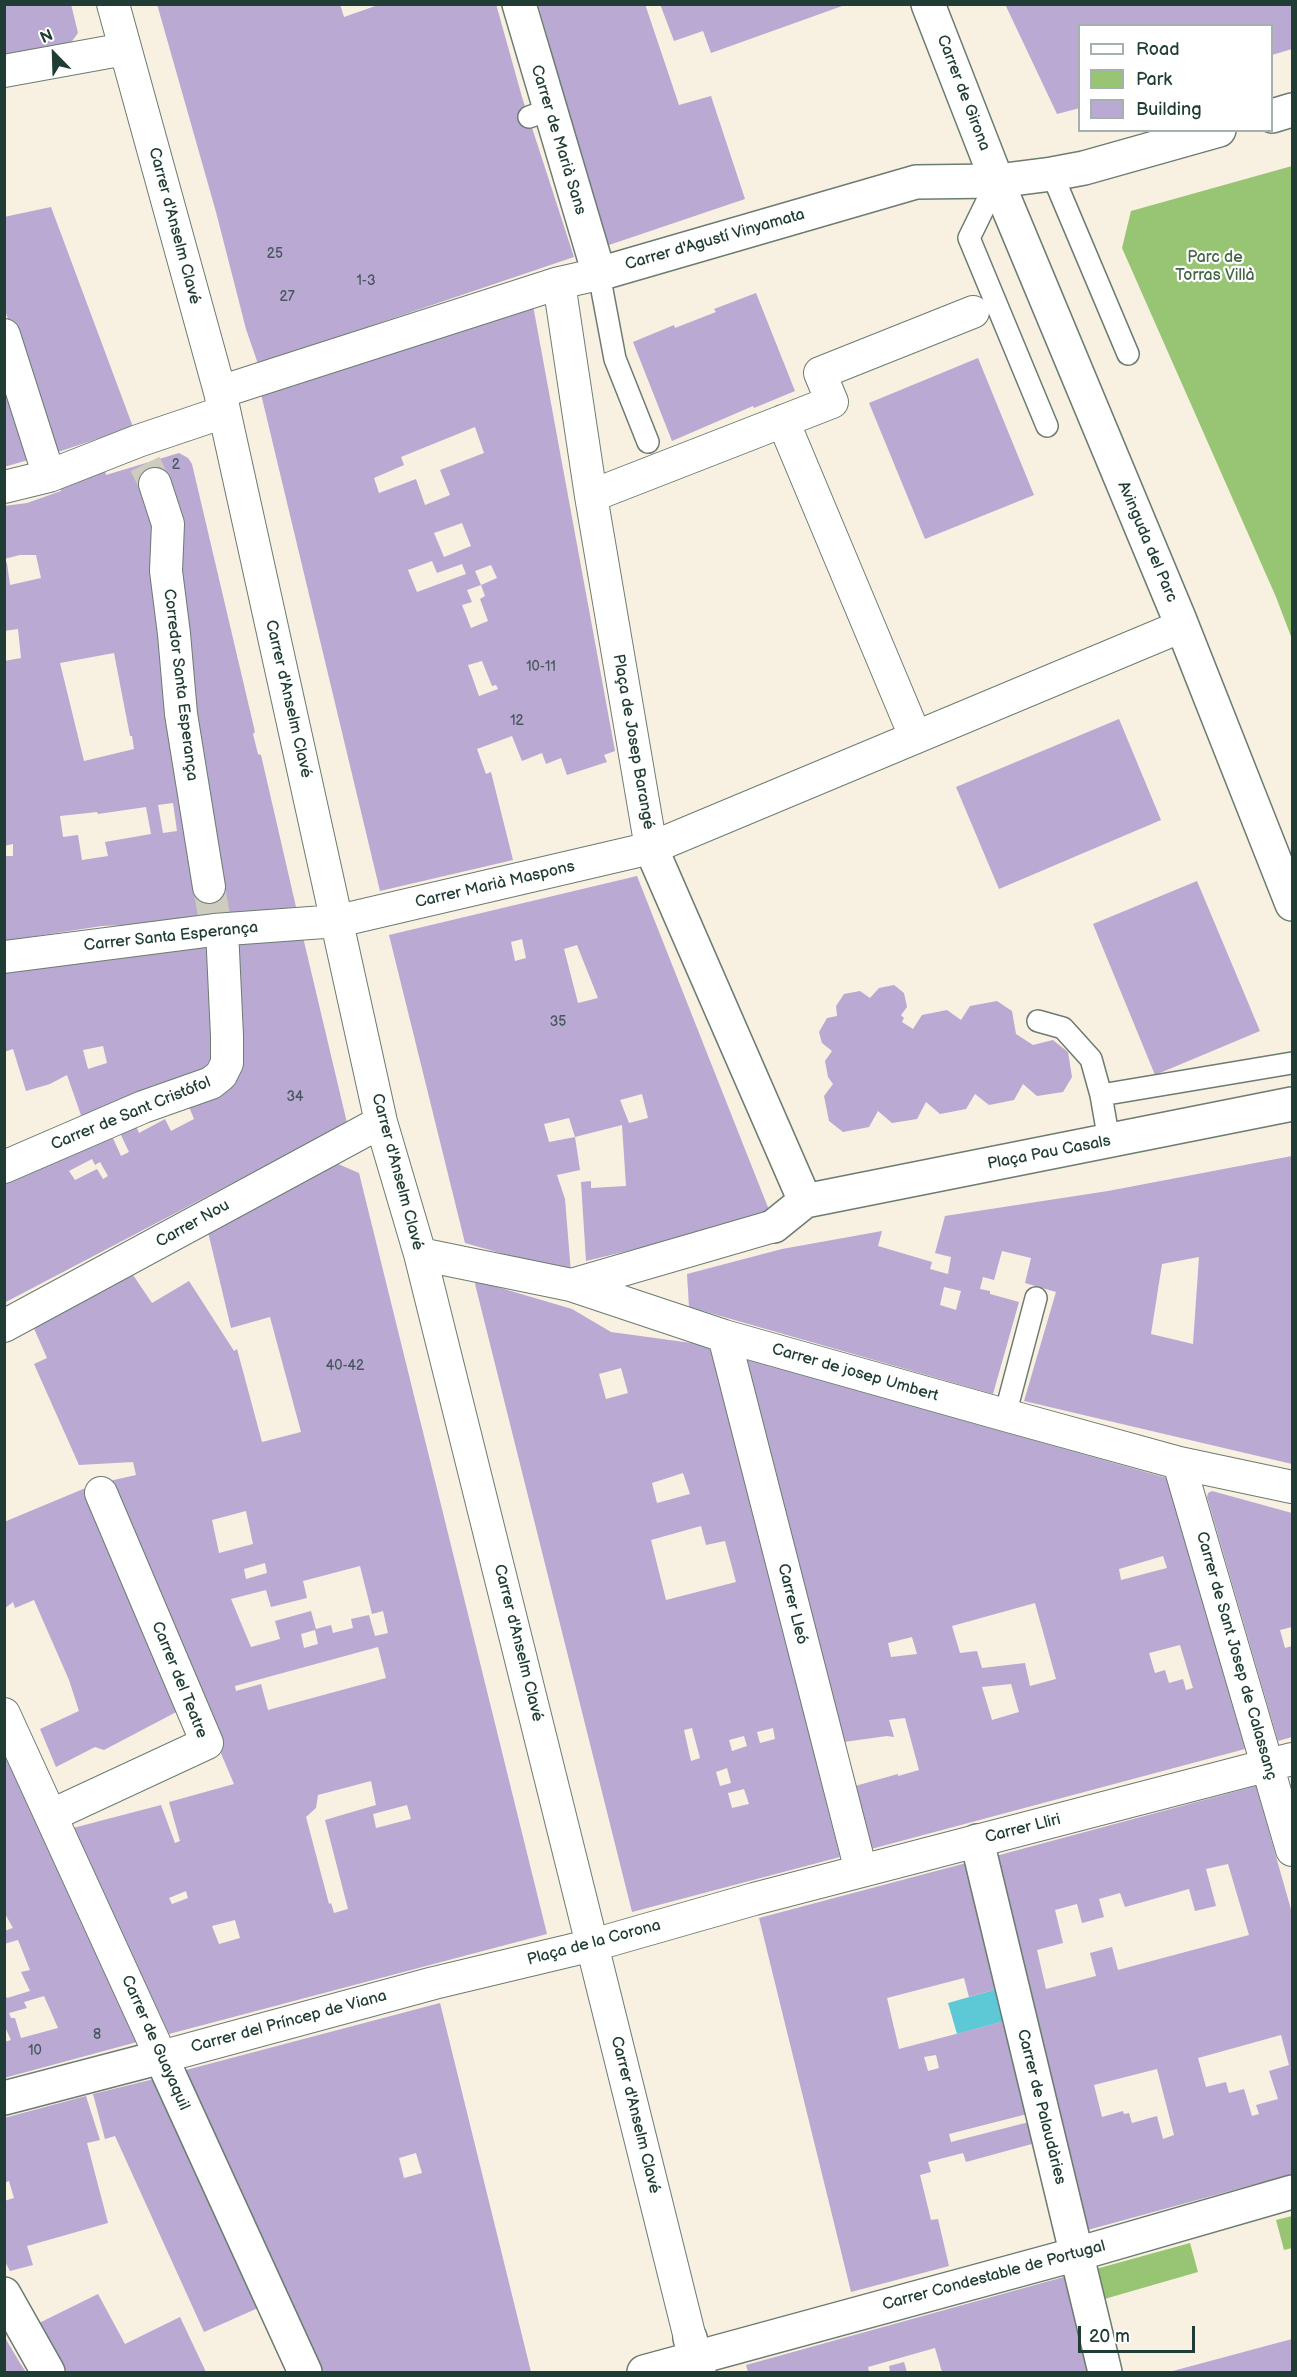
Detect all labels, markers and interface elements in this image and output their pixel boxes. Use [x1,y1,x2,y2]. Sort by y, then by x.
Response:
north arrow [24,24,84,84]
legend [1078,24,1273,132]
text: N [38,26,56,48]
street label: Carrer de Girona [932,32,994,154]
text: Road [1136,39,1180,60]
street label: Carrer de Marià Sans [526,63,590,217]
text: Park [1136,69,1172,90]
text: Building [1136,99,1202,120]
street label: Carrer d'Anselm Clavé [144,146,204,306]
street label: Carrer d'Agustí Vinyamata [623,205,807,275]
house number: 25 [267,246,283,262]
park label: Parc de Torras Villà [1175,248,1255,286]
house number: 1-3 [356,273,376,289]
house number: 27 [279,289,295,305]
house number: 2 [172,457,180,473]
street label: Avinguda del Parc [1113,479,1181,605]
street label: Corredor Santa Esperança [159,588,201,782]
street label: Carrer d'Anselm Clavé [260,618,316,780]
street label: Plaça de Josep Barangé [608,653,658,831]
house number: 10-11 [526,659,556,675]
house number: 12 [510,713,524,729]
street label: Carrer Marià Maspons [413,857,577,913]
street label: Carrer Santa Esperança [83,918,259,956]
house number: 35 [550,1014,566,1030]
street label: Carrer de Sant Cristófol [48,1073,214,1155]
house number: 34 [286,1089,304,1105]
street label: Carrer d'Anselm Clavé [367,1092,427,1252]
street label: Plaça Pau Casals [986,1132,1112,1174]
street label: Carrer Nou [153,1196,233,1252]
street label: Carrer de josep Umbert [769,1340,941,1406]
house number: 40-42 [326,1358,364,1374]
street label: Carrer de Sant Josep de Calassanç [1191,1529,1281,1783]
street label: Carrer d'Anselm Clavé [489,1562,547,1724]
street label: Carrer Lleó [773,1562,811,1646]
street label: Carrer del Teatre [147,1619,211,1741]
street label: Carrer Lliri [983,1810,1063,1848]
street label: Plaça de la Corona [525,1916,663,1970]
street label: Carrer de Guayaquil [117,1973,193,2113]
street label: Carrer del Príncep de Viana [189,1987,389,2057]
house number: 8 [93,2027,101,2043]
street label: Carrer de Palaudàries [1012,2027,1070,2187]
street label: Carrer d'Anselm Clavé [606,2034,664,2196]
house number: 10 [28,2043,42,2059]
street label: Carrer Condestable de Portugal [880,2237,1108,2315]
scale bar [1081,2314,1198,2352]
text: 20 m [1089,2326,1130,2347]

